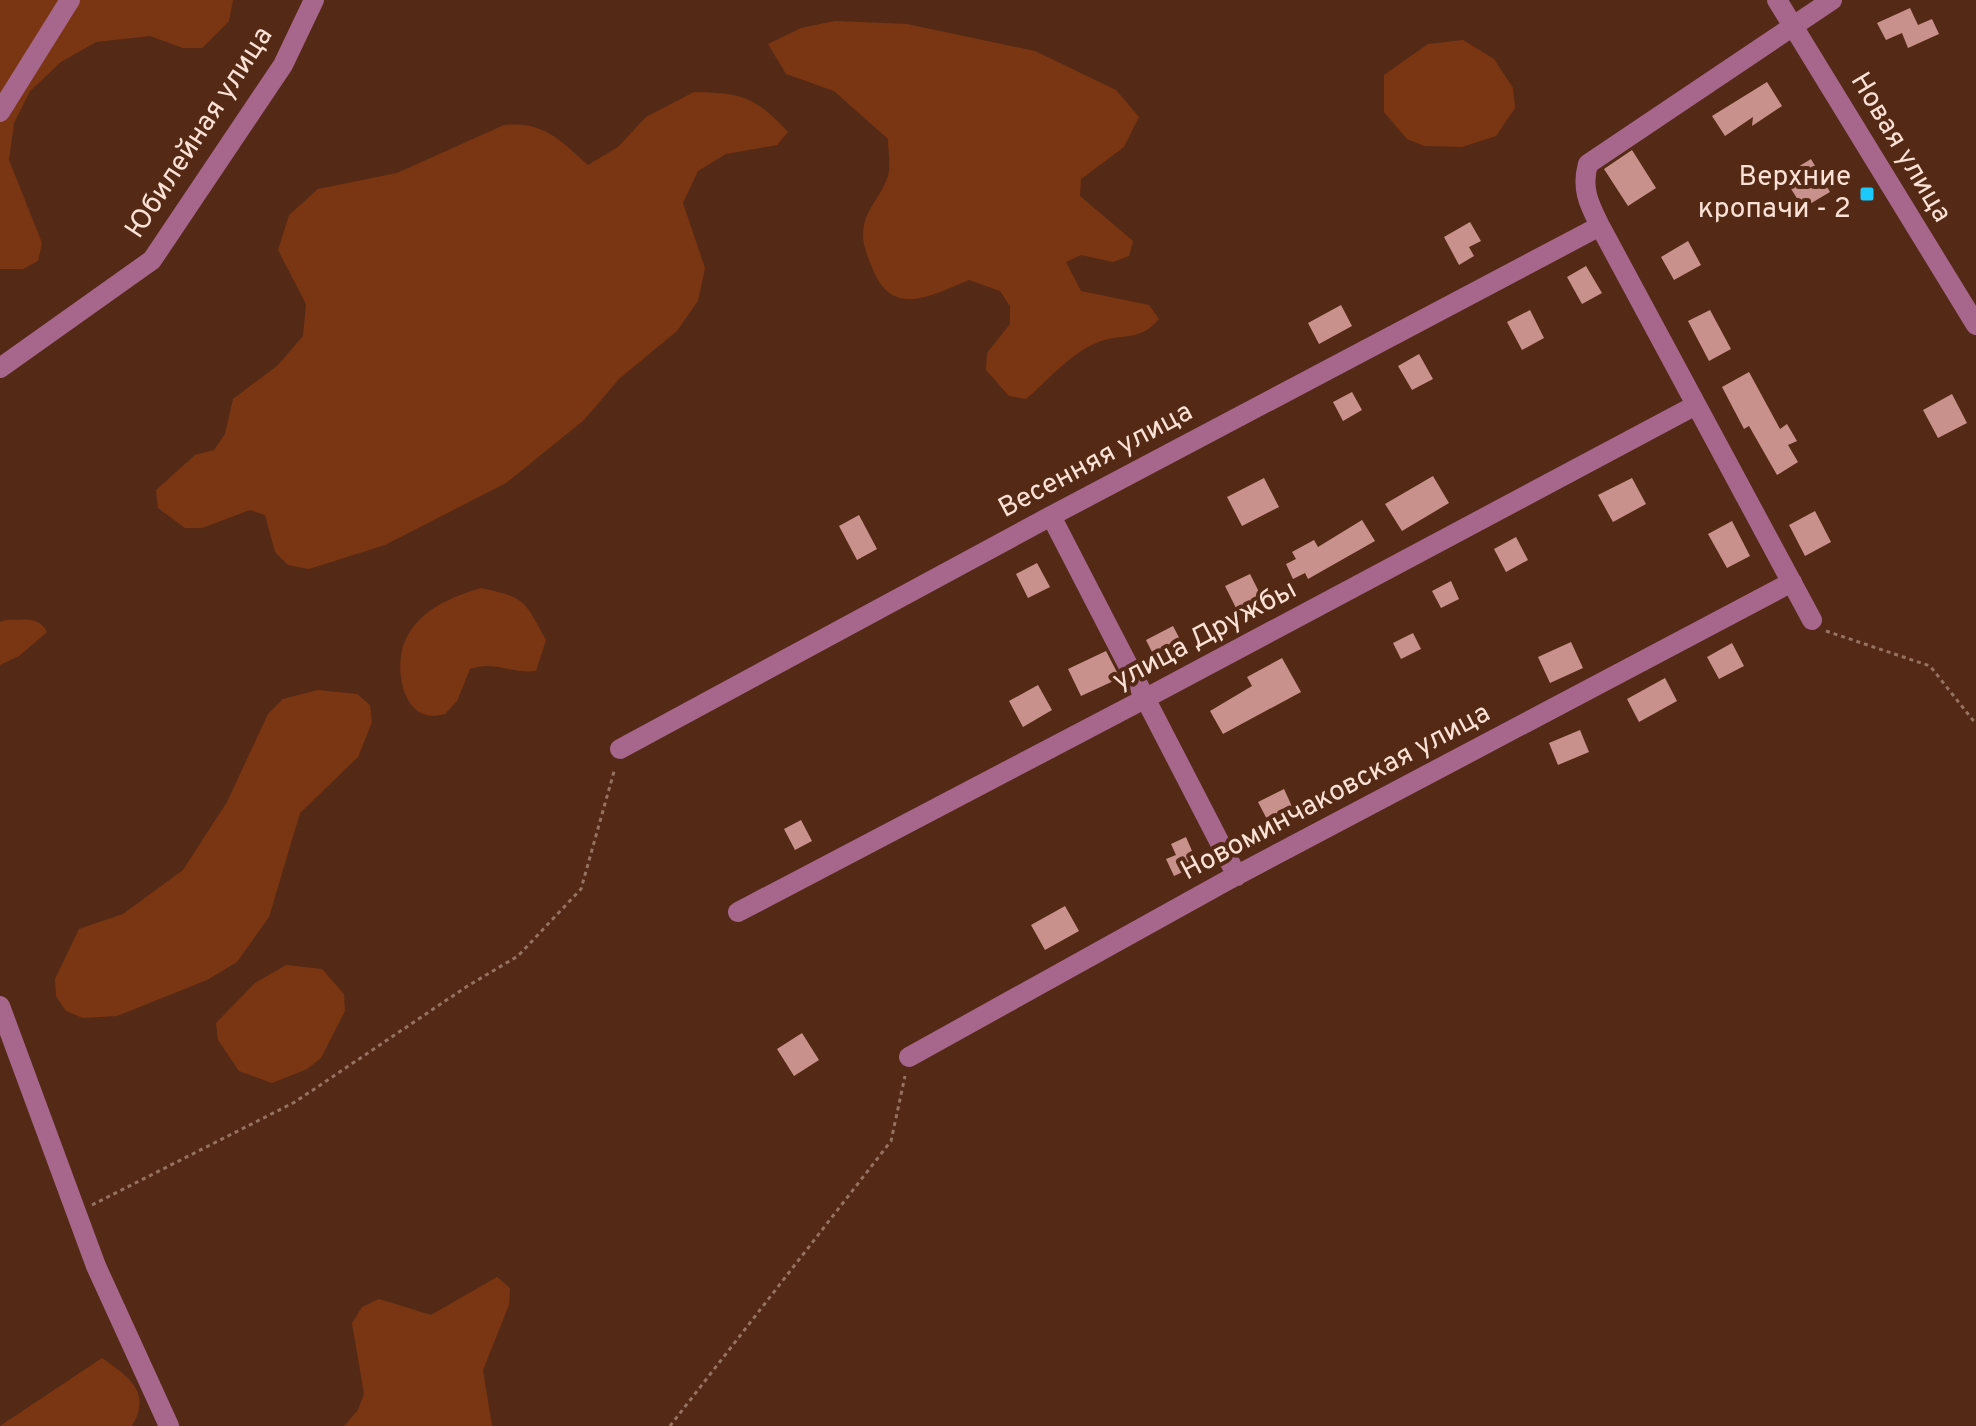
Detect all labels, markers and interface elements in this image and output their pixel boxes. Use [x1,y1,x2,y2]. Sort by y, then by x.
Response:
street label: Юбилейная улица [118,20,282,246]
street label: Новая улица [1841,66,1959,230]
place label: Верхние кропачи - 2 [1698,160,1851,228]
marker: Верхние кропачи - 2 [1858,185,1876,203]
street label: Весенняя улица [993,395,1199,527]
street label: улица Дружбы [1107,572,1303,700]
street label: Новоминчаковская улица [1175,696,1497,890]

